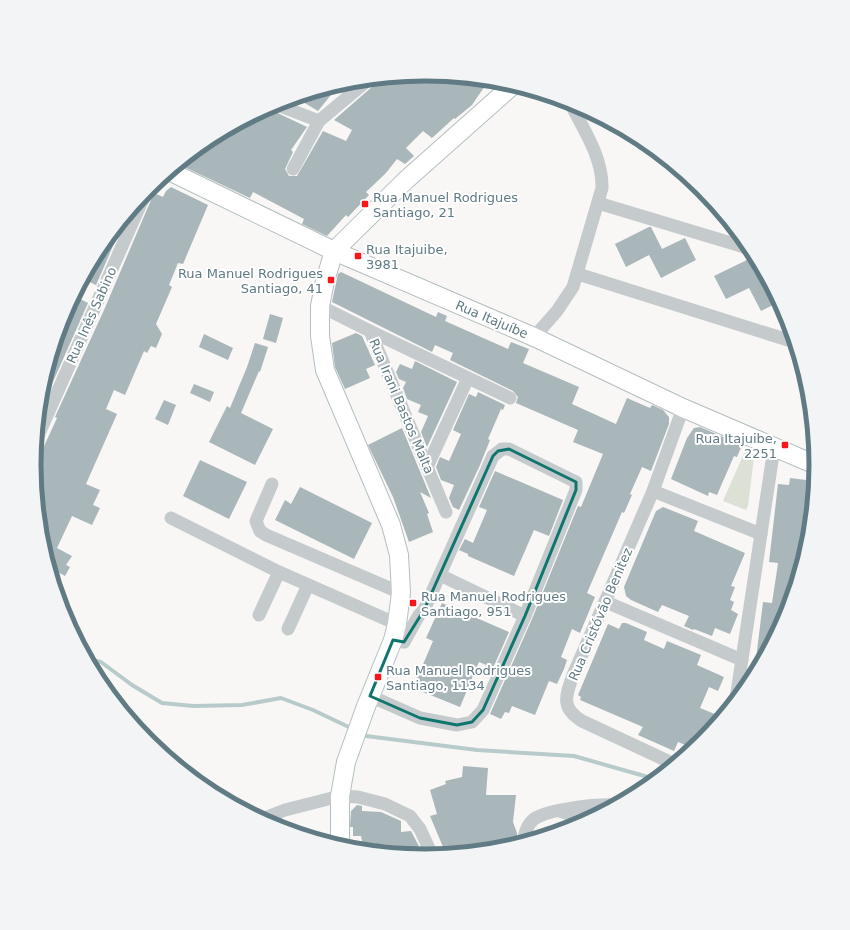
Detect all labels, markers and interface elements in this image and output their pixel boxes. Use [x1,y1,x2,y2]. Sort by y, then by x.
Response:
place label: Rua Manuel Rodrigues Santiago, 21 [373,190,518,220]
marker: Rua Manuel Rodrigues Santiago, 21 [360,199,370,209]
place label: Rua Itajuibe, 3981 [366,242,448,272]
marker: Rua Itajuibe, 3981 [353,251,363,261]
street label: Rua Inês Sabino [63,265,119,366]
place label: Rua Manuel Rodrigues Santiago, 41 [178,266,323,296]
marker: Rua Manuel Rodrigues Santiago, 41 [326,275,336,285]
street label: Rua Itajuíbe [453,297,530,341]
street label: Rua Irani Bastos Malta [366,336,437,476]
place label: Rua Itajuibe, 2251 [695,431,777,461]
marker: Rua Itajuibe, 2251 [780,440,790,450]
street label: Rua Cristóvão Benitez [566,545,635,683]
place label: Rua Manuel Rodrigues Santiago, 951 [421,589,566,619]
marker: Rua Manuel Rodrigues Santiago, 951 [408,598,418,608]
place label: Rua Manuel Rodrigues Santiago, 1134 [386,663,531,693]
marker: Rua Manuel Rodrigues Santiago, 1134 [373,672,383,682]

